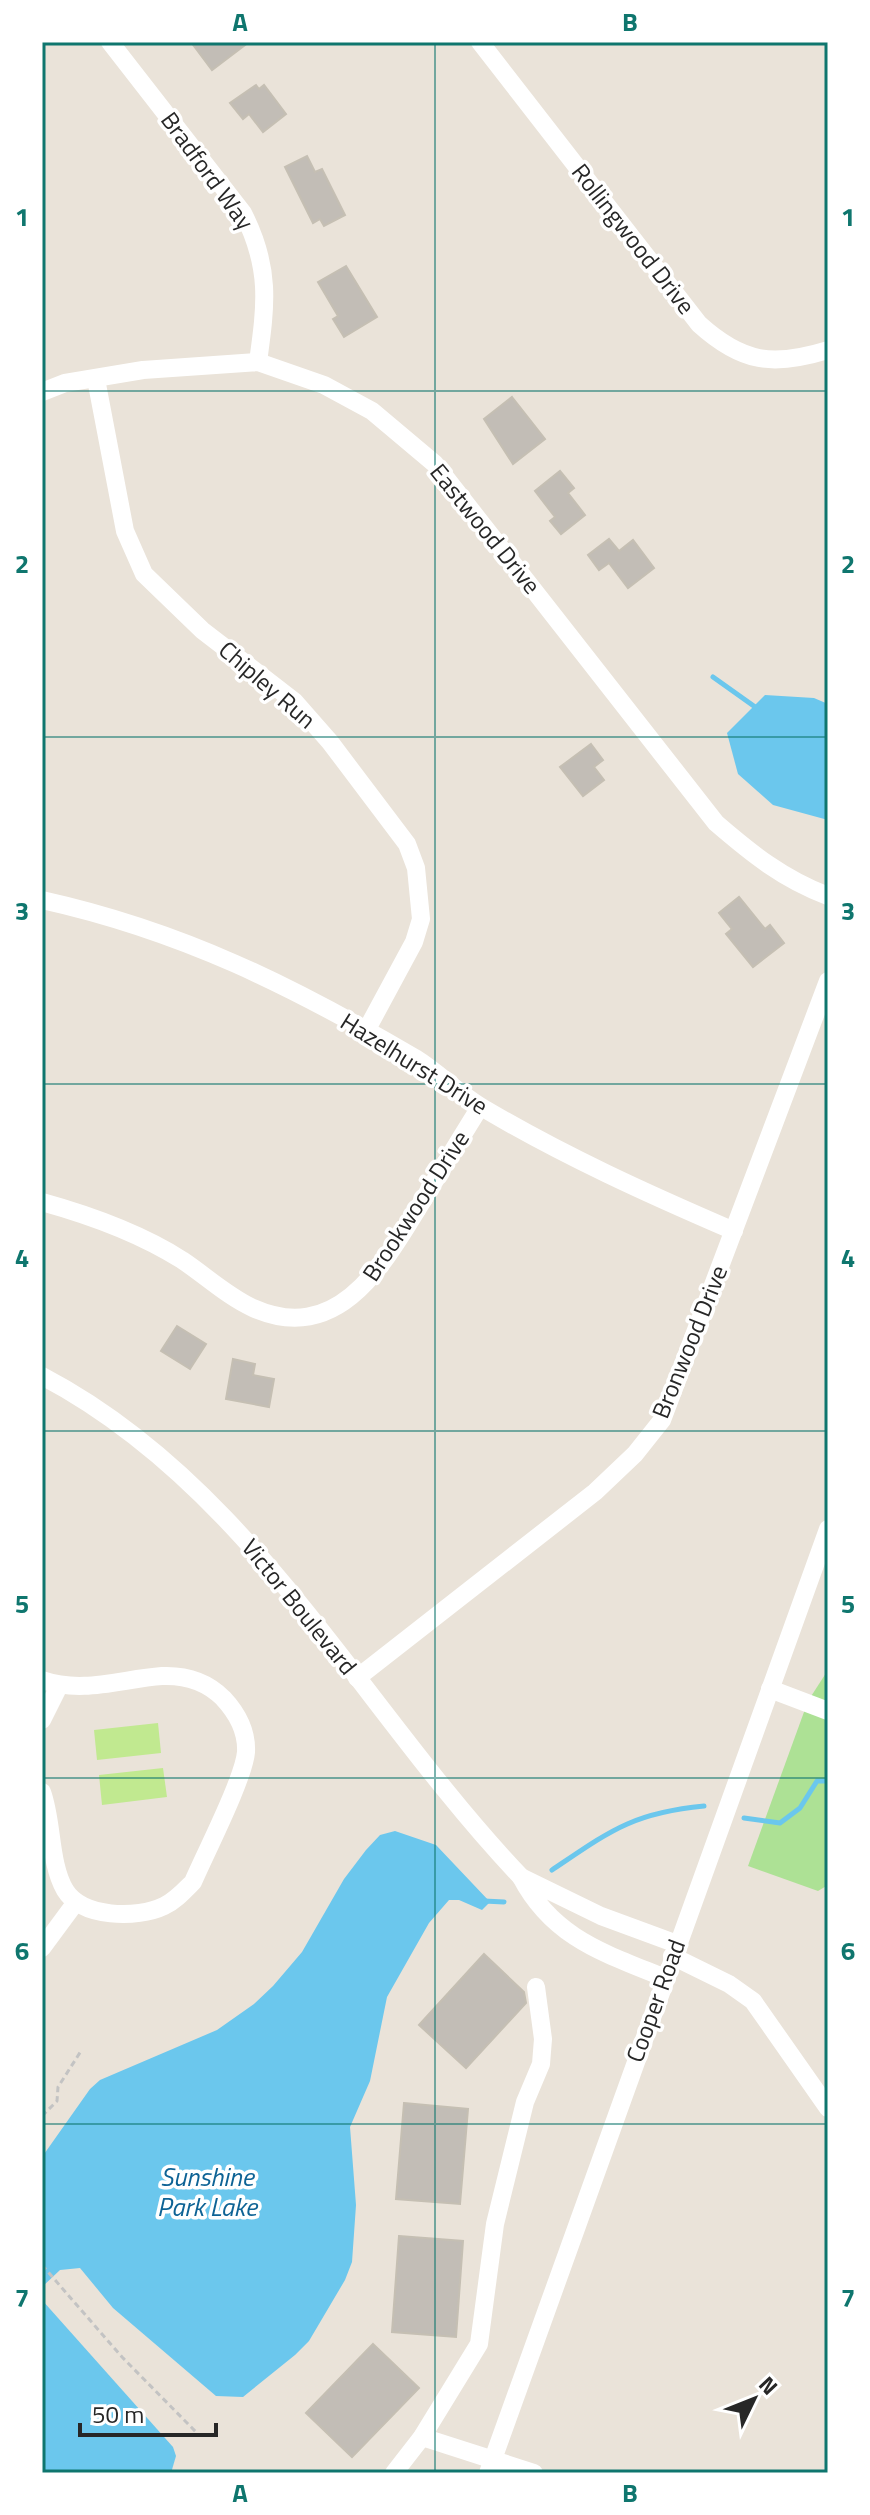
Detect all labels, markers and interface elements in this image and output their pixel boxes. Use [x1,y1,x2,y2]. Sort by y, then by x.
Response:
text: A [232,2,248,41]
text: B [622,2,638,41]
street label: Bradford Way [153,104,263,237]
street label: Rollingwood Drive [563,155,704,321]
text: 1 [15,197,29,236]
text: 1 [841,197,855,236]
street label: Eastwood Drive [422,455,550,601]
text: 2 [15,544,29,583]
text: 2 [841,544,855,583]
street label: Chipley Run [211,632,324,737]
text: 3 [15,891,29,930]
text: 3 [841,891,855,930]
street label: Hazelhurst Drive [334,1003,495,1123]
street label: Brookwood Drive [353,1123,478,1288]
text: 4 [15,1238,29,1277]
text: 4 [841,1238,855,1277]
street label: Bronwood Drive [642,1260,736,1424]
street label: Victor Boulevard [234,1530,366,1682]
text: 5 [15,1584,29,1623]
text: 5 [841,1584,855,1623]
text: 6 [15,1931,29,1970]
text: 6 [841,1931,855,1970]
street label: Cooper Road [616,1934,694,2067]
water label: Sunshine Park Lake [157,2157,259,2226]
text: 7 [15,2278,29,2317]
text: 7 [841,2278,855,2317]
north arrow [714,2359,794,2439]
text: N [751,2368,786,2403]
scale bar [80,2387,216,2437]
text: 50 m [92,2396,144,2432]
text: A [232,2473,248,2512]
text: B [622,2473,638,2512]

